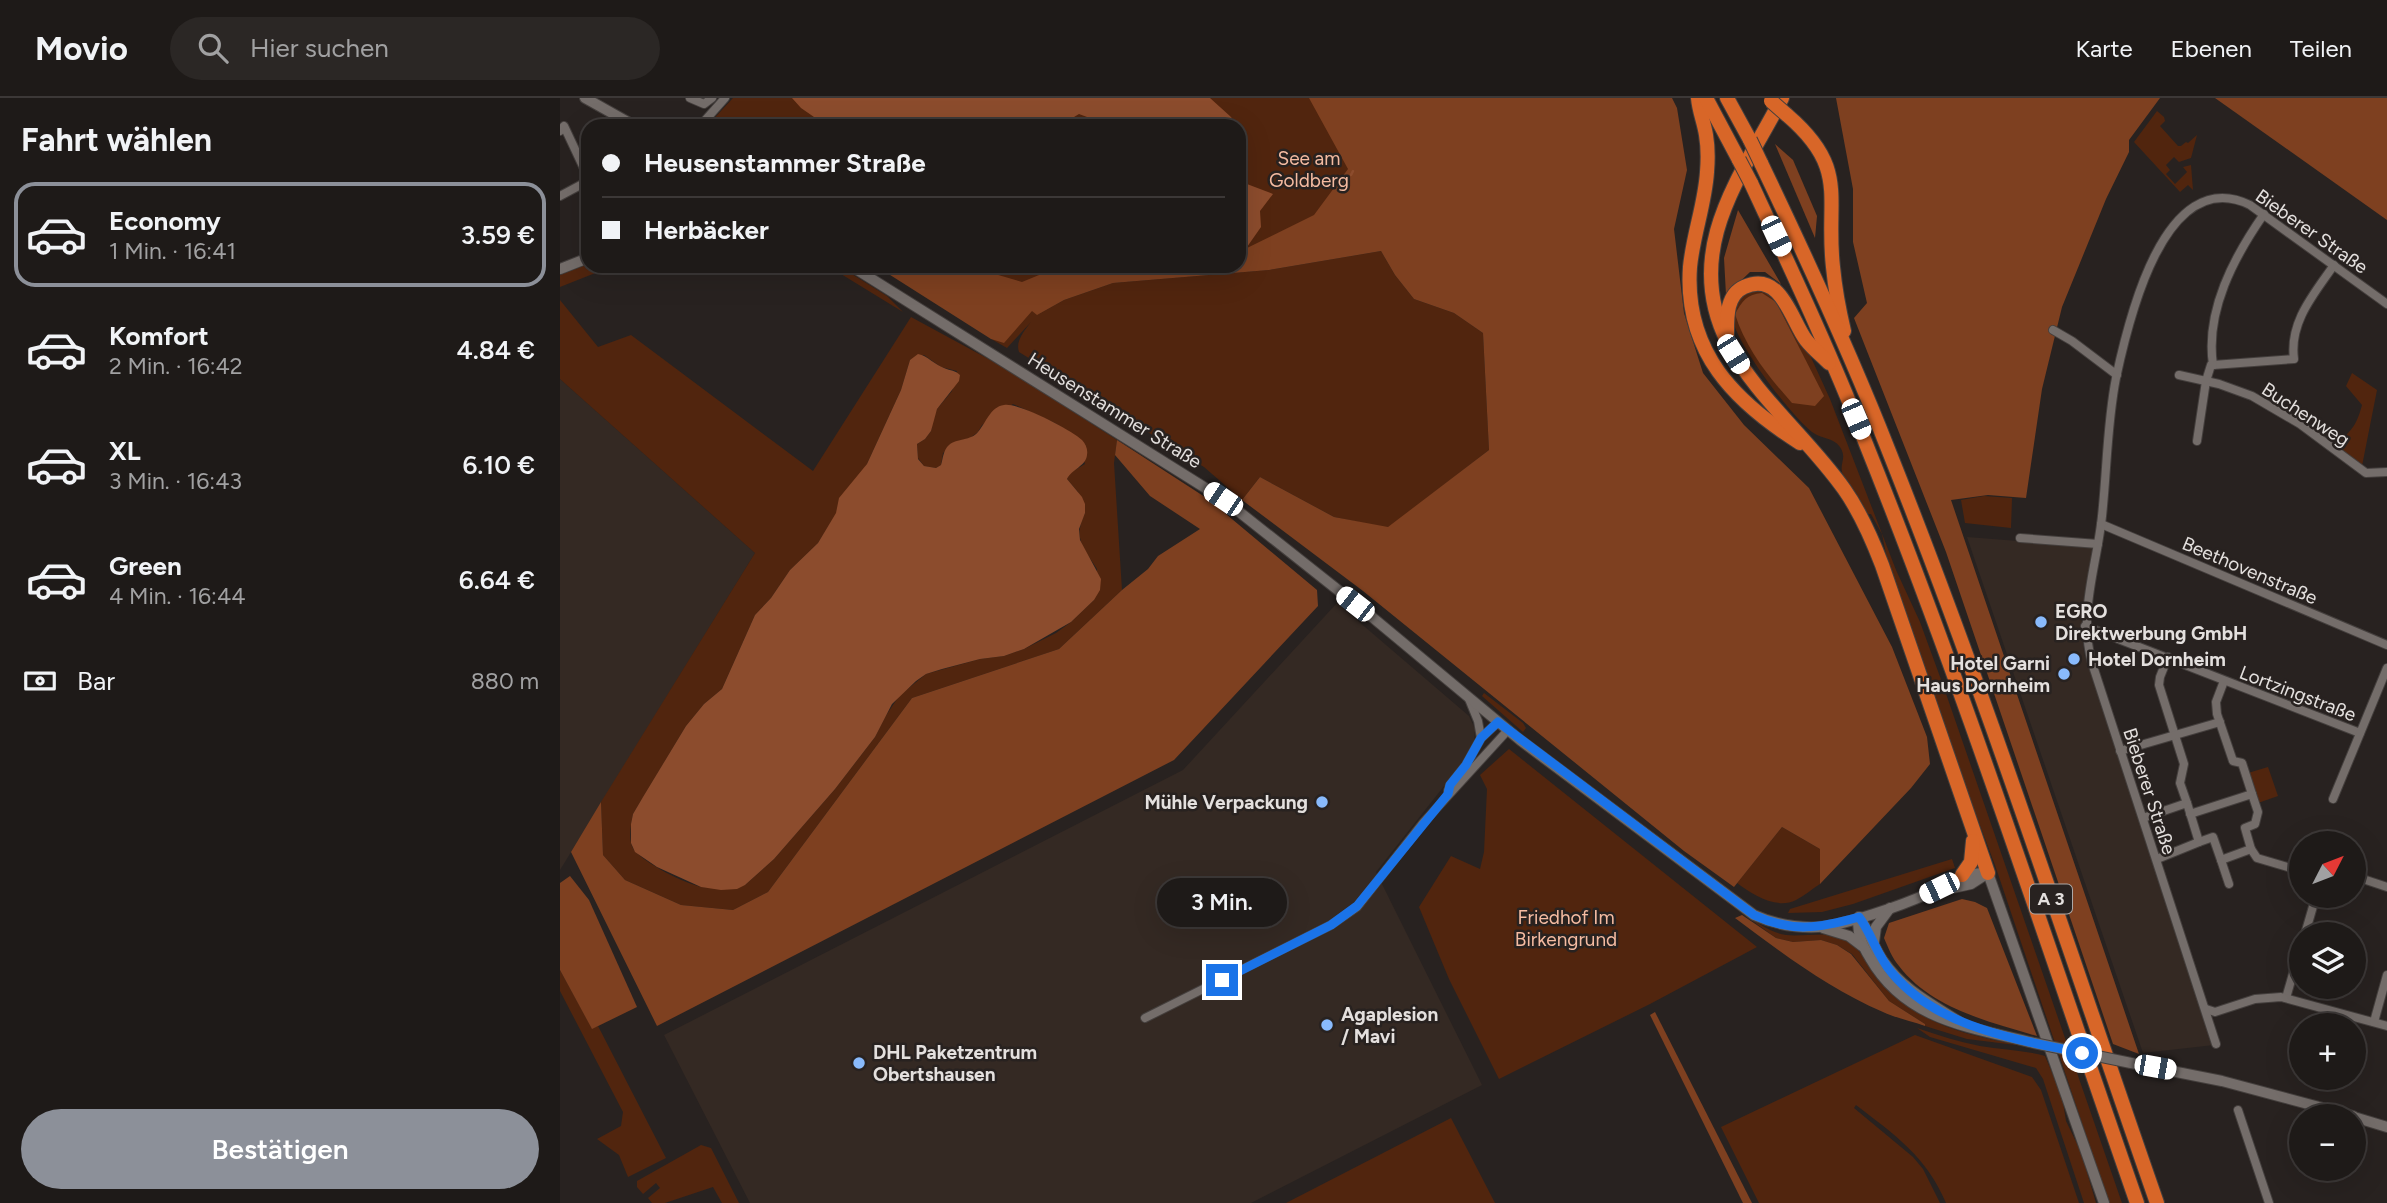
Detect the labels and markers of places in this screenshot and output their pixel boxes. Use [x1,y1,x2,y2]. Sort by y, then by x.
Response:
place label: EGRO Direktwerbung GmbH [2055,600,2247,645]
marker: EGRO Direktwerbung GmbH [2033,614,2049,630]
place label: Hotel Dornheim [2088,648,2226,671]
marker: Hotel Dornheim [2066,651,2082,667]
place label: Hotel Garni Haus Dornheim [1916,652,2050,697]
marker: Hotel Garni Haus Dornheim [2056,666,2072,682]
place label: Mühle Verpackung [1145,791,1308,814]
marker: Mühle Verpackung [1314,794,1330,810]
place label: Agaplesion / Mavi [1341,1003,1438,1048]
marker: Agaplesion / Mavi [1319,1017,1335,1033]
place label: DHL Paketzentrum Obertshausen [873,1041,1037,1086]
marker: DHL Paketzentrum Obertshausen [851,1055,867,1071]

